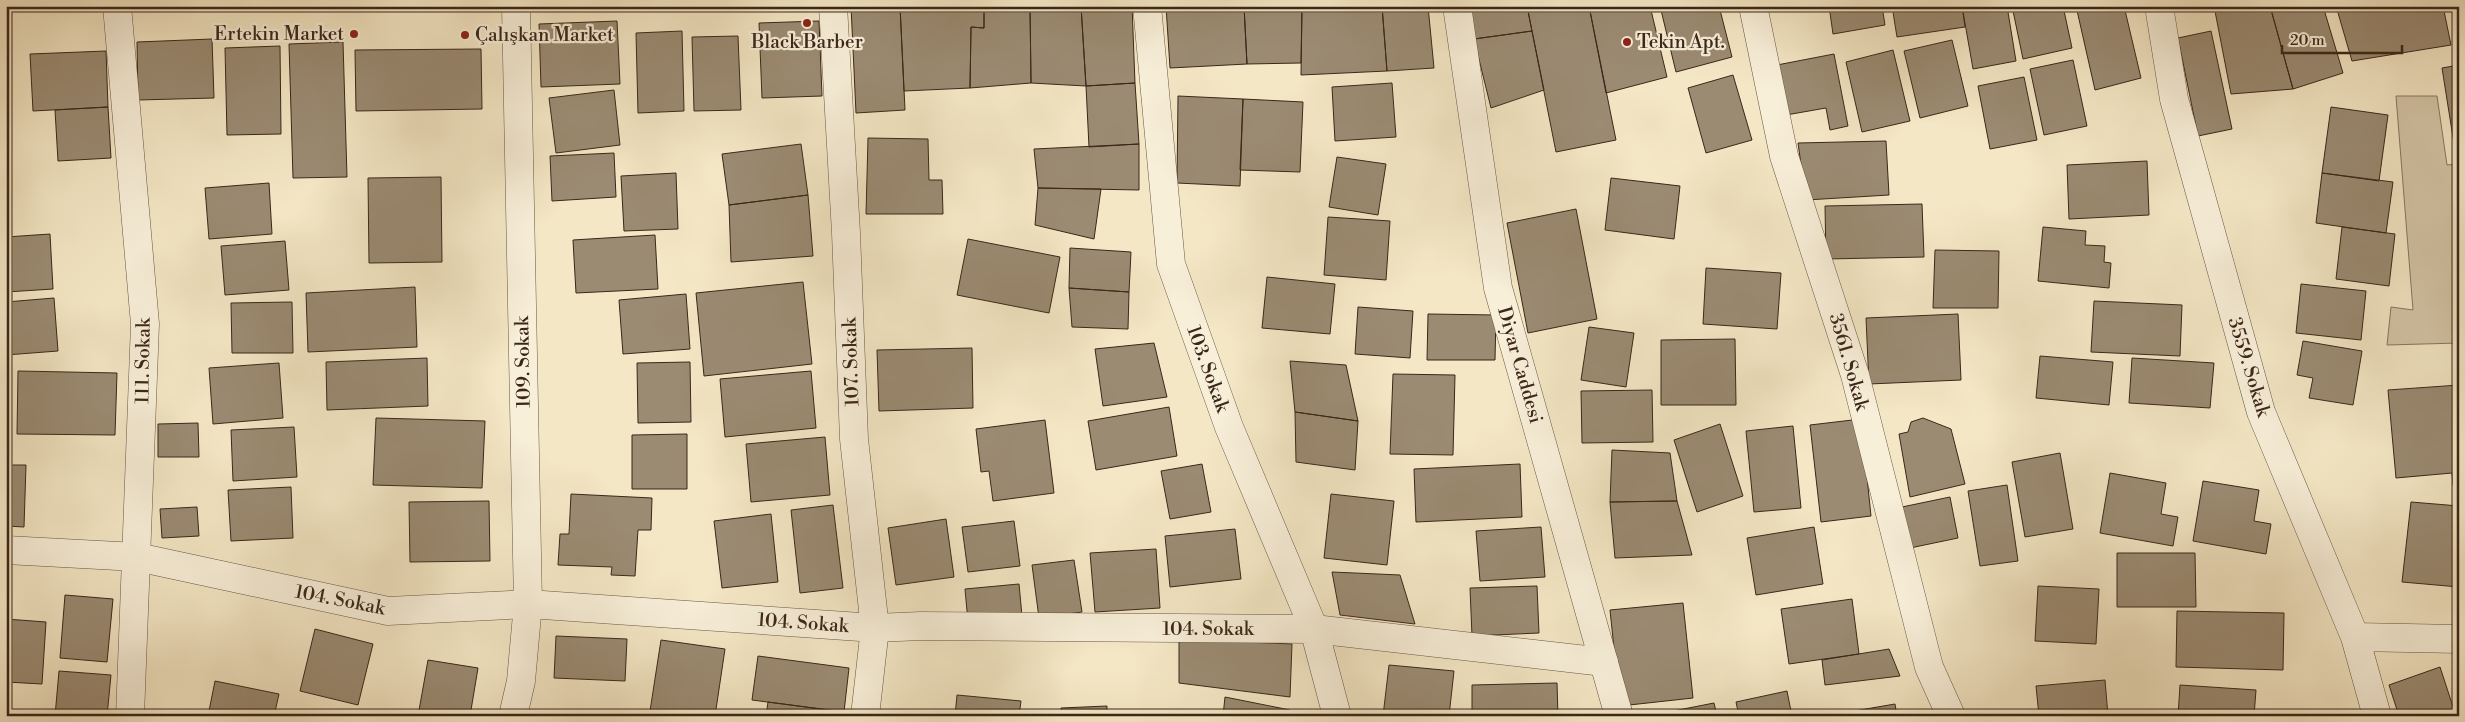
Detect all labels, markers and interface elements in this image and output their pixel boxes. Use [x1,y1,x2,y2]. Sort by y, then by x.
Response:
marker: Black Barber [801,17,813,29]
place label: Ertekin Market [214,22,344,46]
scale bar [2282,22,2402,54]
place label: Çalışkan Market [475,23,614,47]
marker: Ertekin Market [348,28,360,40]
marker: Çalışkan Market [459,29,471,41]
place label: Black Barber [750,30,863,54]
place label: Tekin Apt. [1637,30,1725,54]
text: 20 m [2290,31,2325,50]
marker: Tekin Apt. [1621,36,1633,48]
street label: Diyar Caddesi [1492,304,1548,426]
street label: 3561. Sokak [1824,310,1875,415]
street label: 3559. Sokak [2222,314,2276,421]
street label: 109. Sokak [510,315,536,408]
street label: 107. Sokak [837,316,865,407]
street label: 111. Sokak [130,317,156,404]
street label: 103. Sokak [1181,322,1235,417]
street label: 104. Sokak [293,580,388,621]
street label: 104. Sokak [757,608,850,638]
street label: 104. Sokak [1162,617,1255,641]

